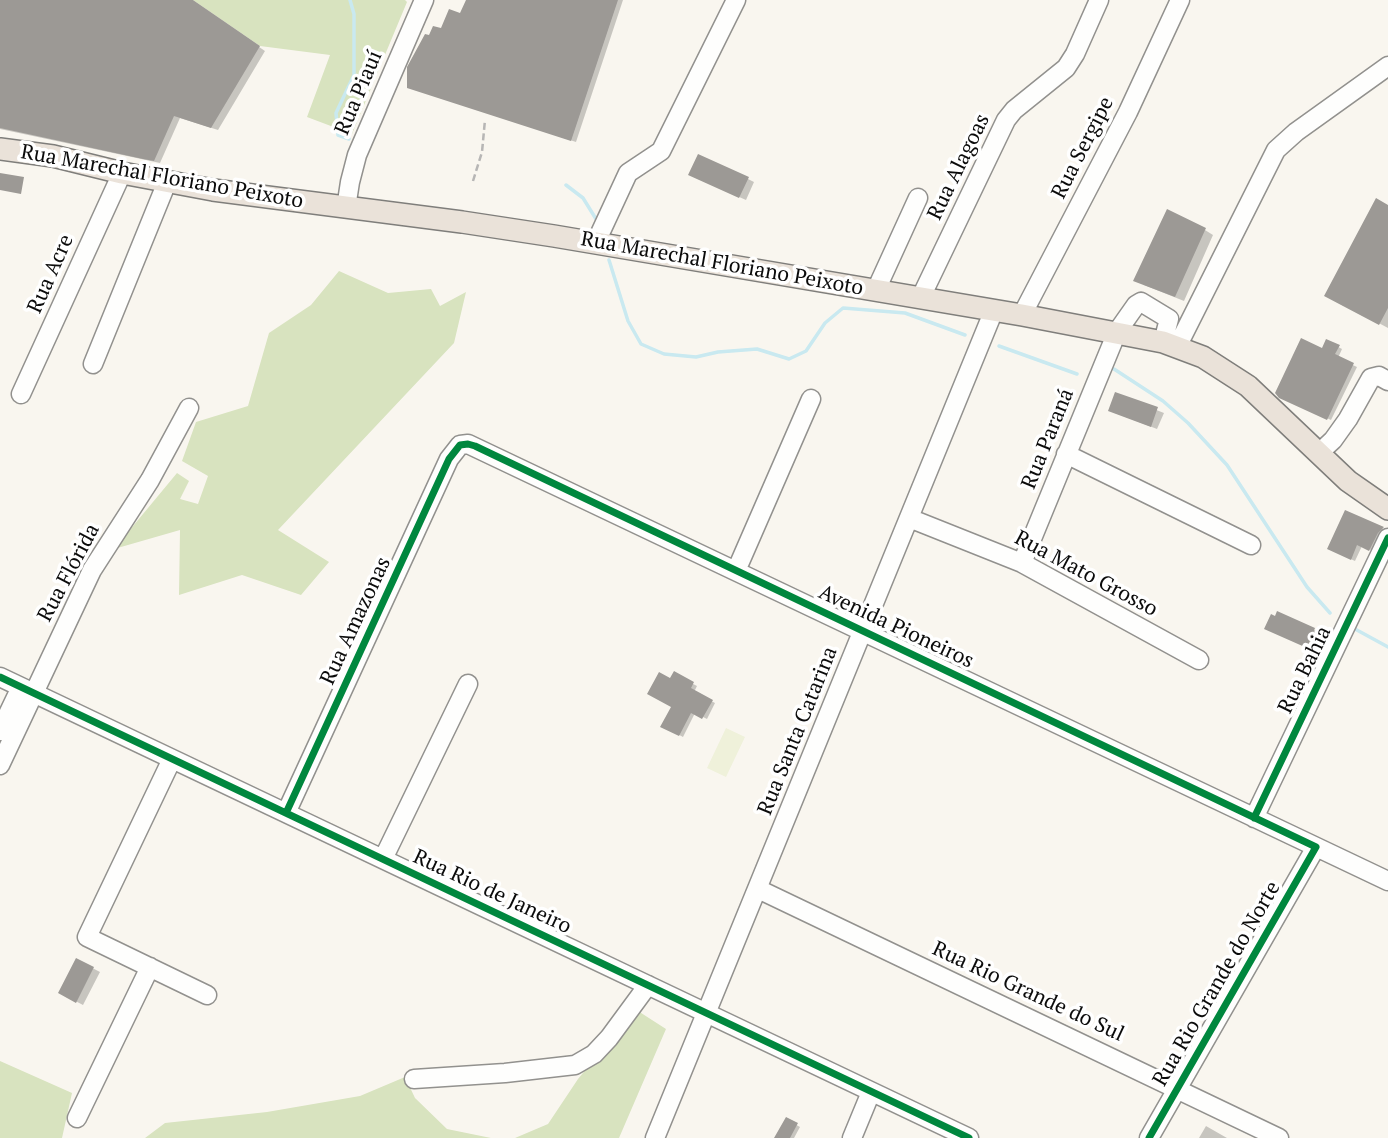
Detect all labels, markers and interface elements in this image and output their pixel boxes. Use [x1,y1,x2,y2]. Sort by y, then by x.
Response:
street label: Rua Piauí [330,47,388,139]
street label: Rua Sergipe [1047,93,1119,203]
street label: Rua Alagoas [923,110,995,224]
street label: Rua Marechal Floriano Peixoto [19,140,305,214]
street label: Rua Marechal Floriano Peixoto [579,227,865,301]
street label: Rua Acre [23,231,79,317]
street label: Rua Paraná [1016,385,1080,493]
street label: Rua Flórida [33,520,105,626]
street label: Rua Mato Grosso [1010,526,1162,622]
street label: Rua Amazonas [315,553,397,689]
street label: Avenida Pioneiros [814,580,978,674]
street label: Rua Bahia [1273,622,1337,718]
street label: Rua Santa Catarina [753,643,843,819]
street label: Rua Rio de Janeiro [409,844,575,940]
street label: Rua Rio Grande do Norte [1148,877,1286,1091]
street label: Rua Rio Grande do Sul [928,937,1128,1047]

